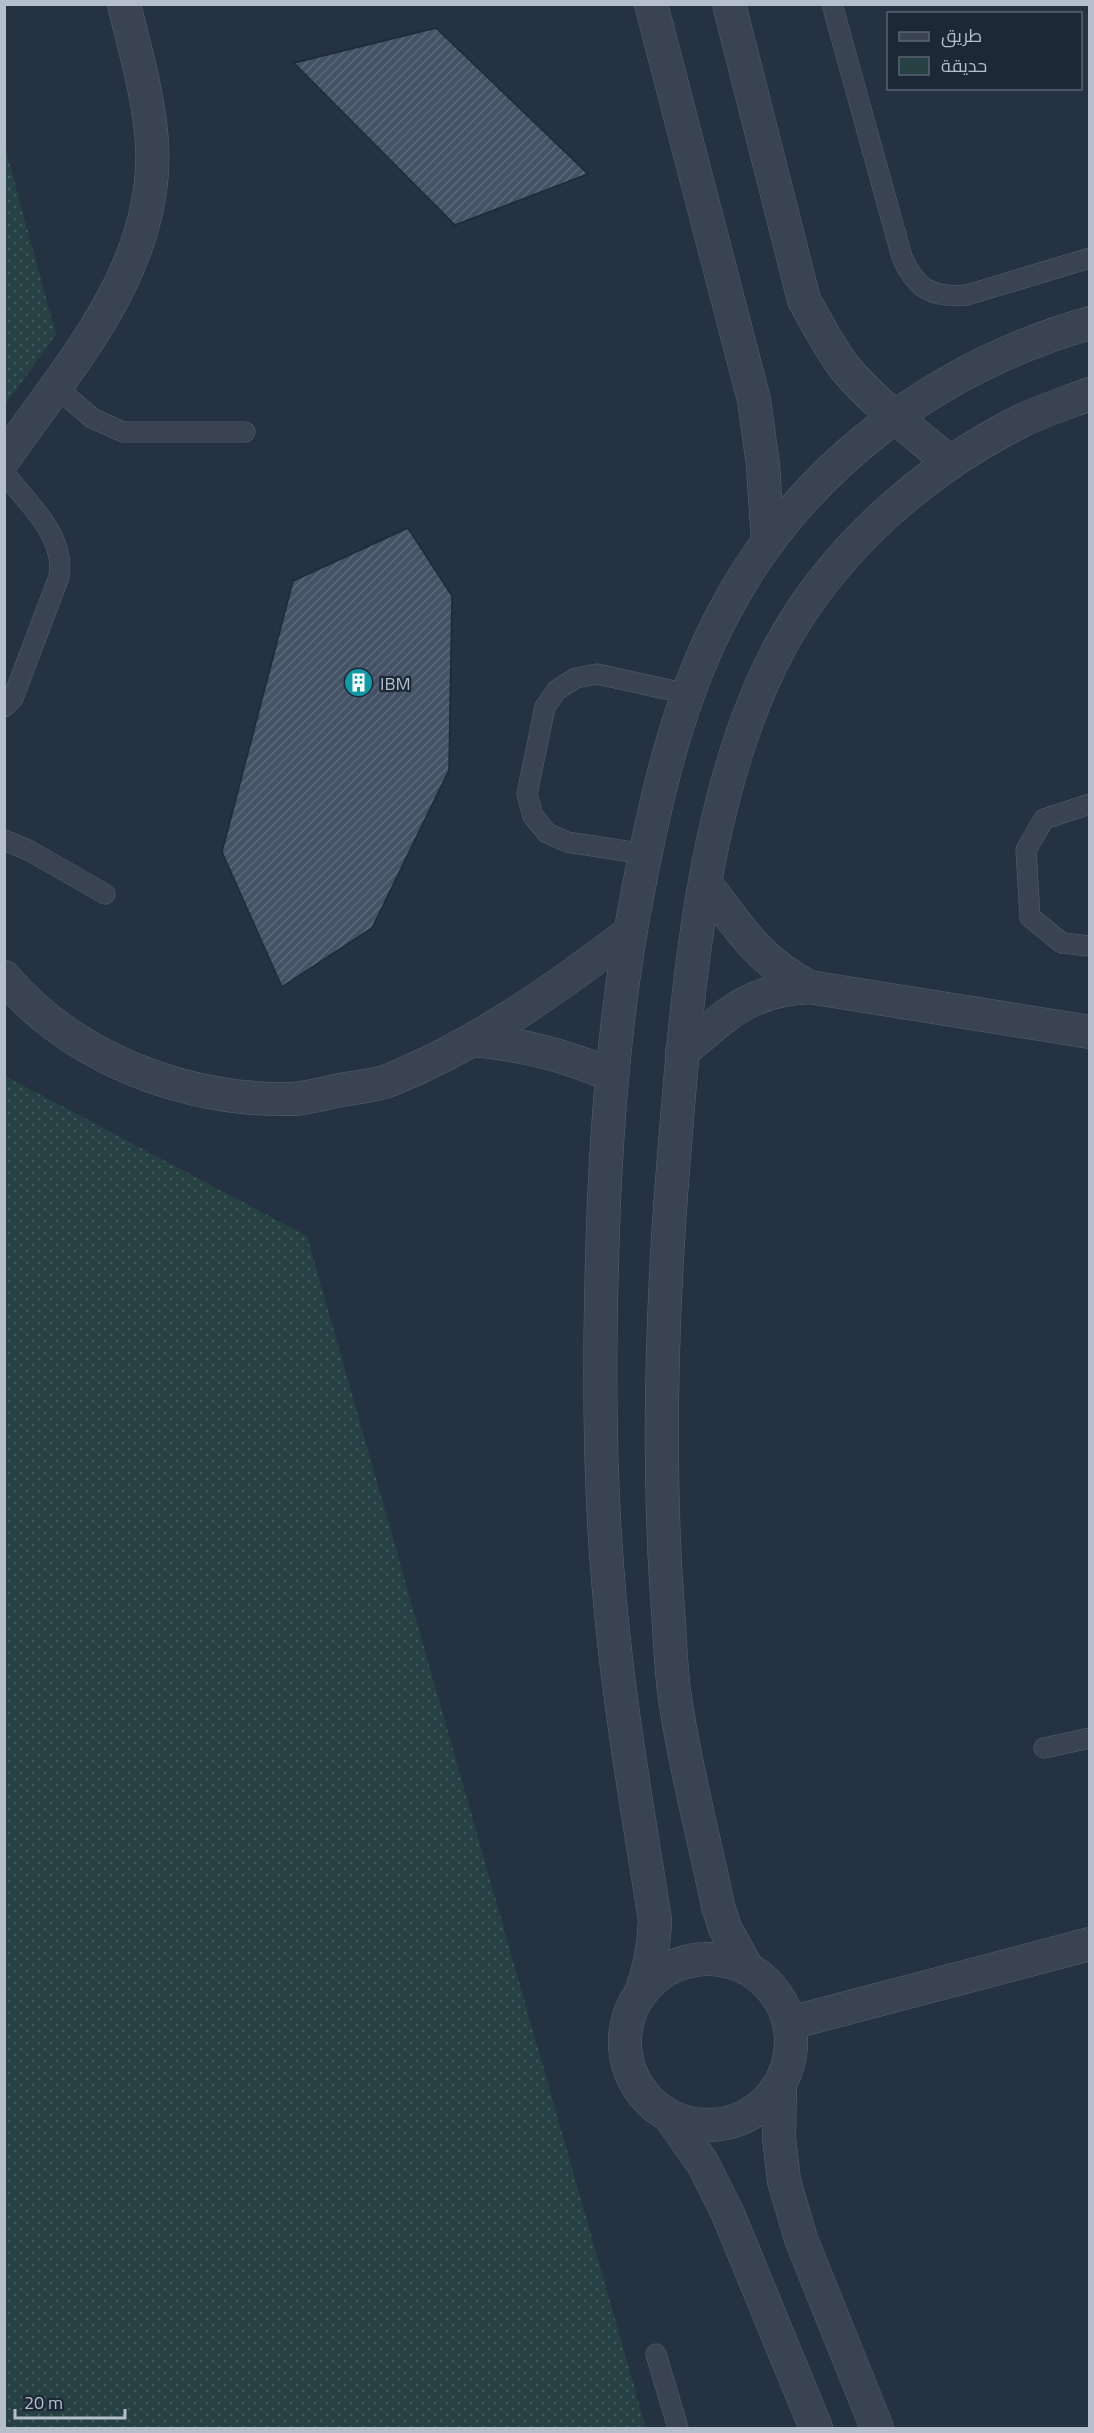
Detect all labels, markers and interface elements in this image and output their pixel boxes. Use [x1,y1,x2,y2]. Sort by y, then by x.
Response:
legend [887,12,1082,90]
text: طريق [941,22,982,49]
text: حديقة [941,52,987,79]
building icon: IBM [343,667,375,699]
place label: IBM [380,670,411,697]
scale bar [15,2382,124,2420]
text: 20 m [24,2389,63,2416]

